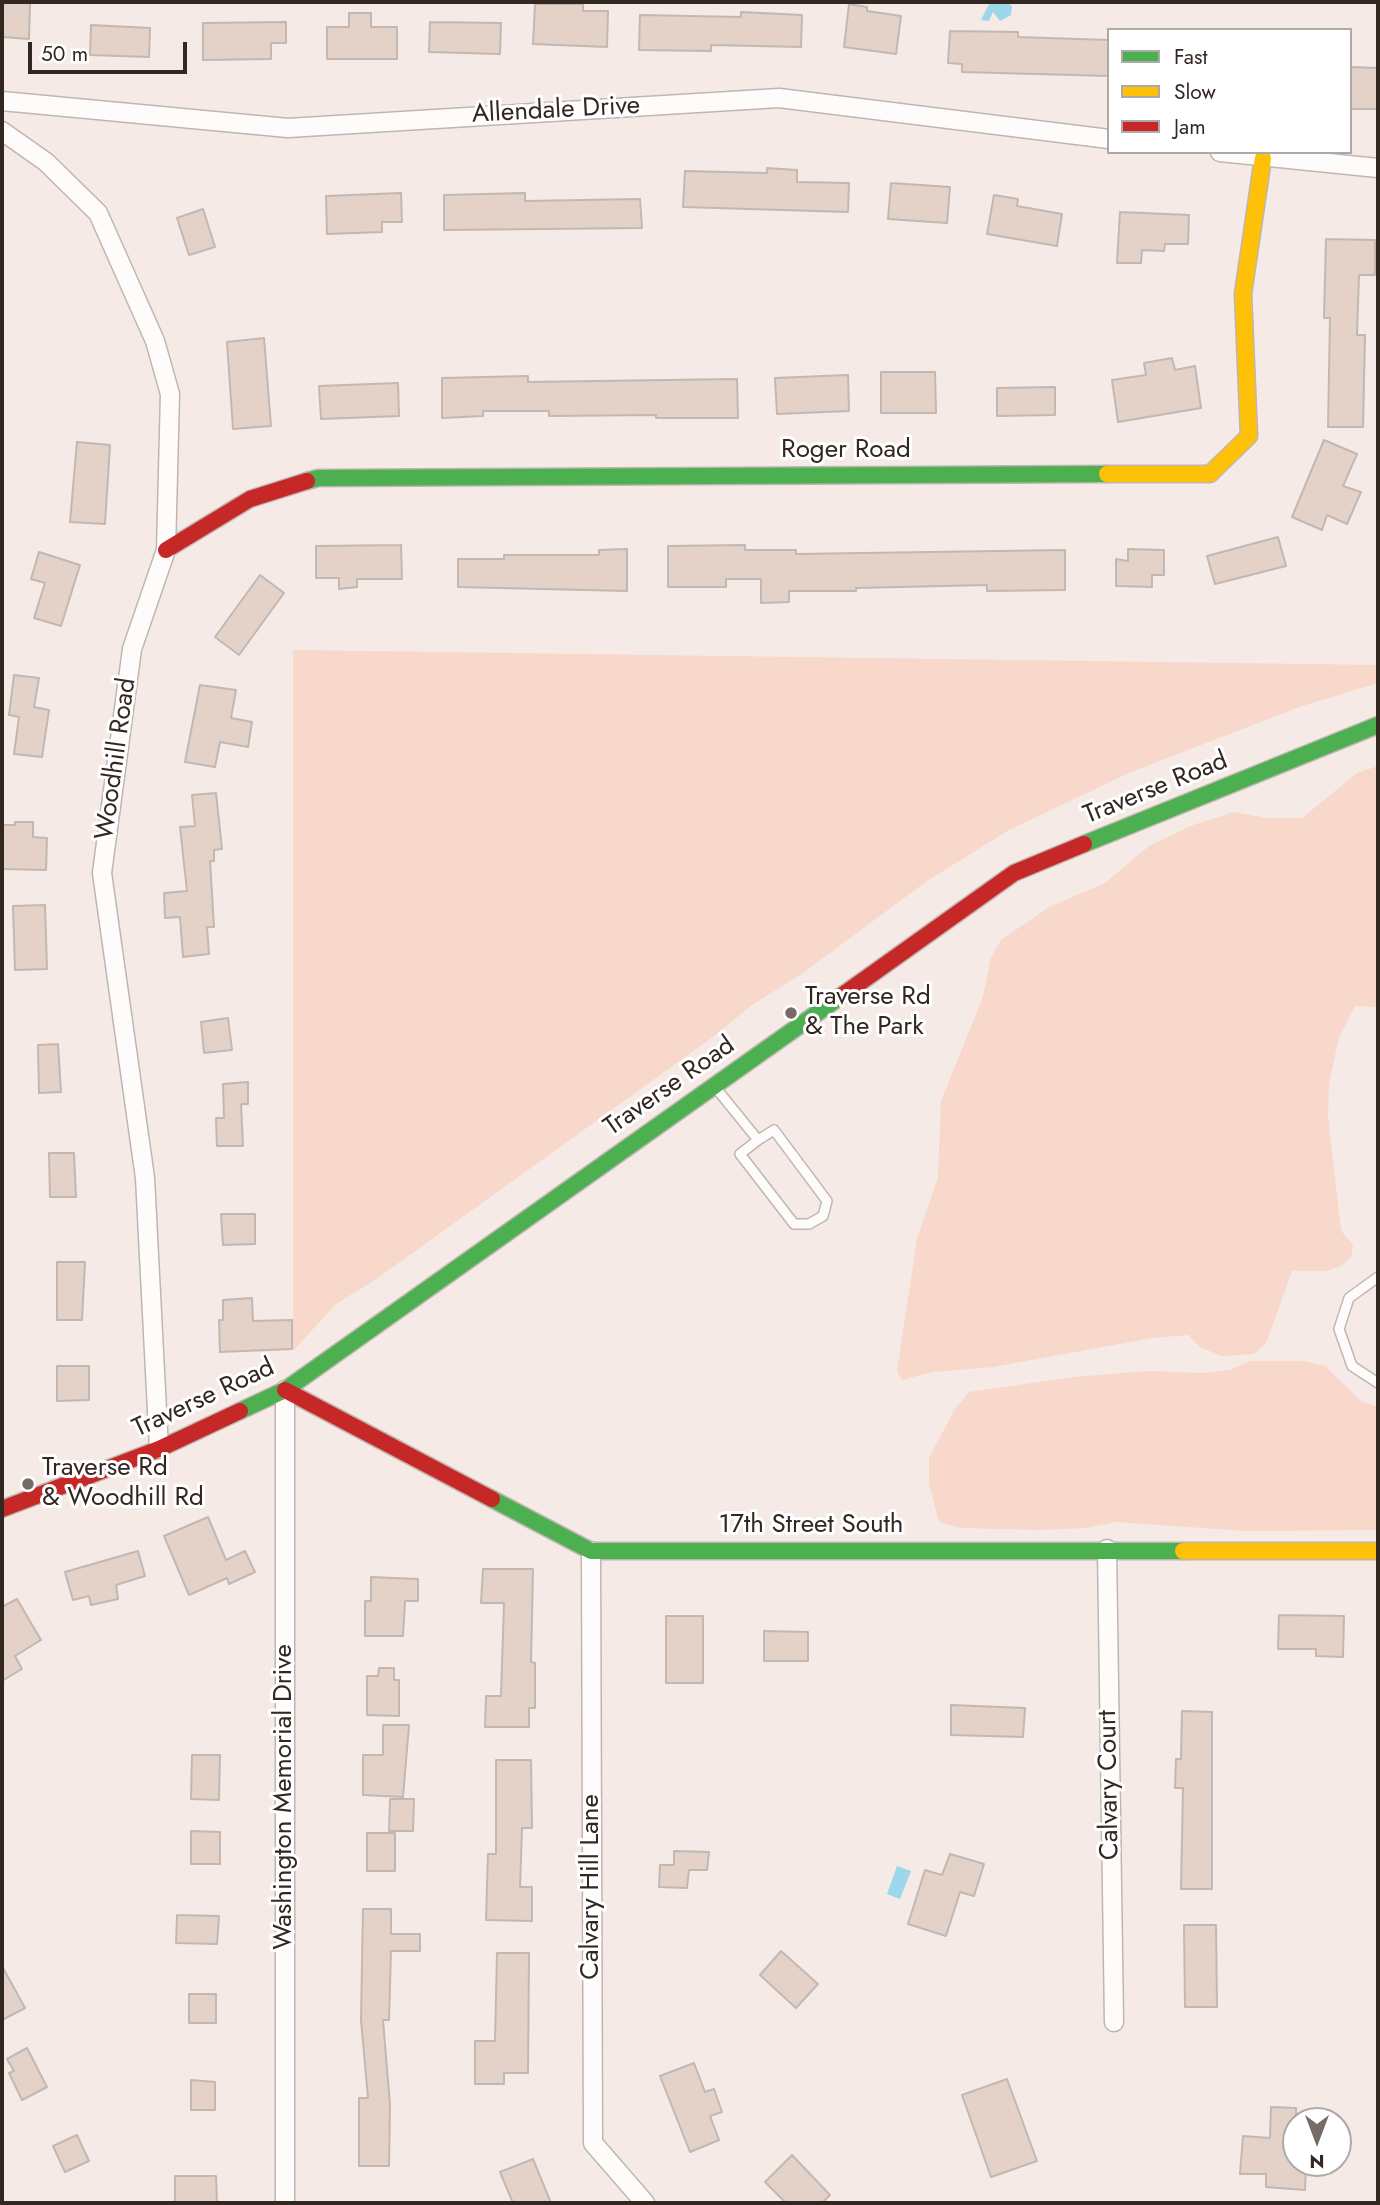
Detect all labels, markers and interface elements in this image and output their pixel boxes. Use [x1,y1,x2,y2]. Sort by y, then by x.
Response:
scale bar [32,28,191,72]
legend [1107,28,1352,154]
text: 50 m [41,39,88,69]
text: Fast [1174,42,1207,72]
text: Slow [1174,77,1216,107]
street label: Allendale Drive [471,91,641,131]
text: Jam [1174,112,1206,142]
street label: Roger Road [781,435,911,467]
street label: Woodhill Road [90,676,144,842]
street label: Traverse Road [1079,746,1233,832]
place label: Traverse Rd & The Park [805,982,931,1044]
marker: Traverse Rd & The Park [783,1005,799,1021]
street label: Traverse Road [599,1031,741,1143]
street label: Traverse Road [128,1353,280,1445]
place label: Traverse Rd & Woodhill Rd [42,1453,204,1514]
marker: Traverse Rd & Woodhill Rd [20,1476,36,1492]
street label: 17th Street South [719,1510,903,1542]
street label: Washington Memorial Drive [269,1644,301,1950]
street label: Calvary Court [1093,1710,1127,1860]
street label: Calvary Hill Lane [576,1794,608,1980]
north arrow [1282,2107,1352,2177]
text: N [1309,2148,1325,2175]

